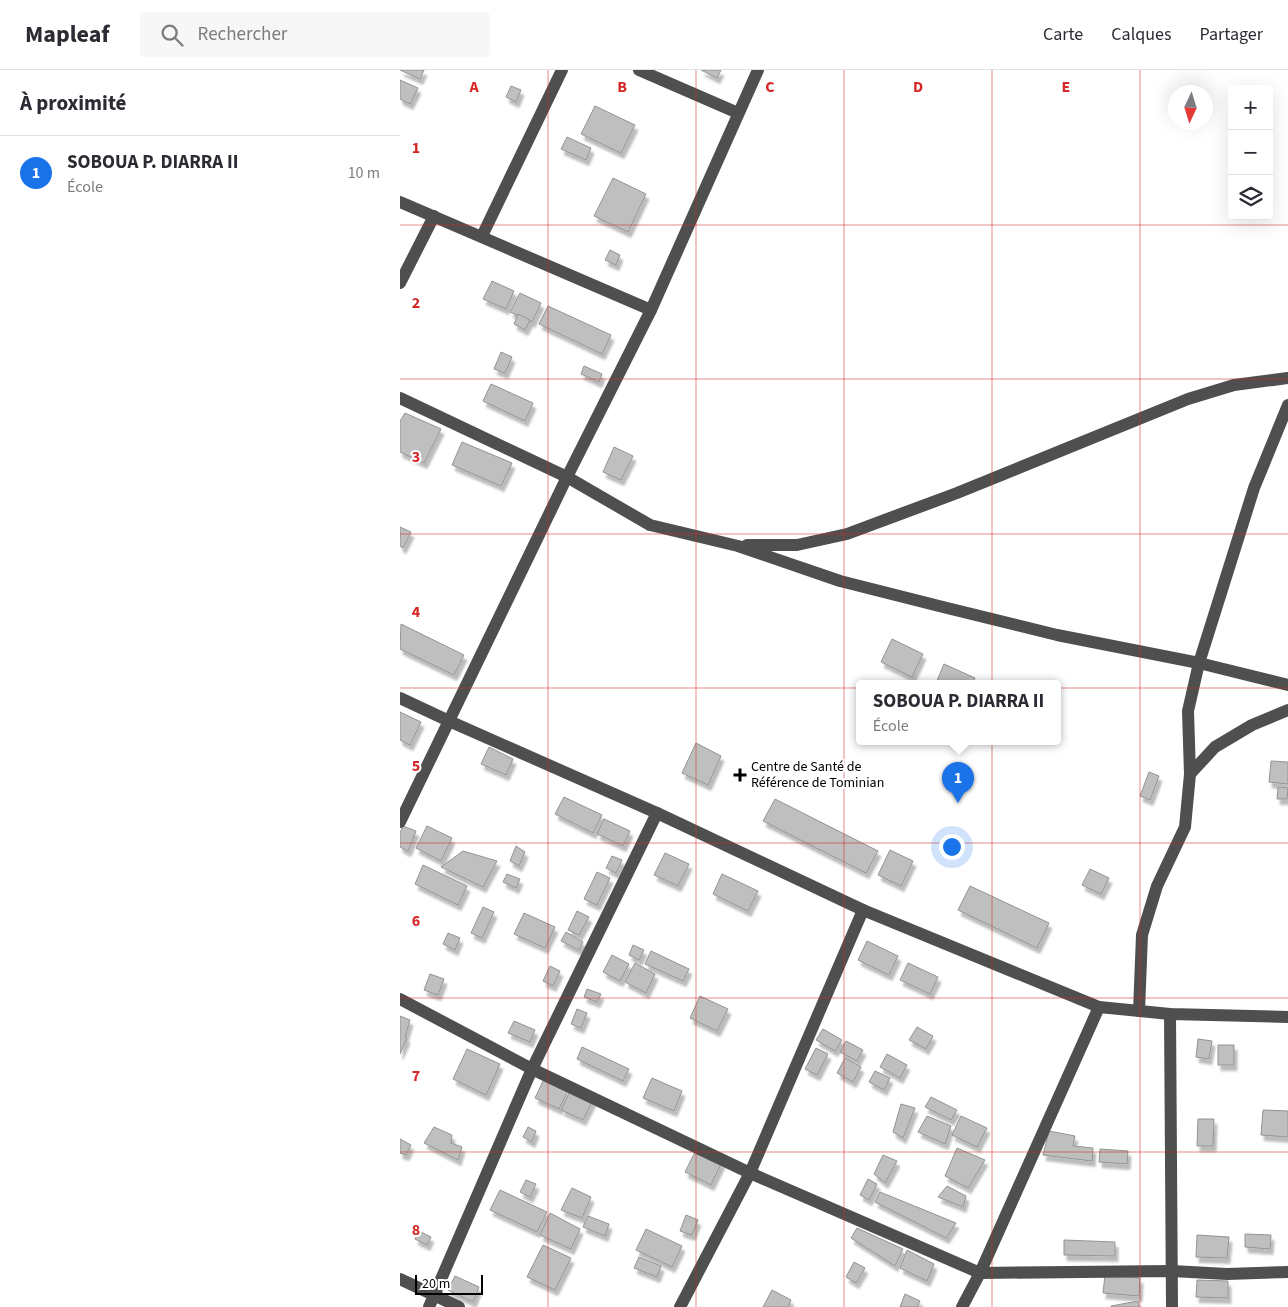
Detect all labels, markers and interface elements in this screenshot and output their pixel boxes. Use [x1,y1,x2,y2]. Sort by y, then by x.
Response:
search box [140,12,490,57]
text: Mapleaf [25,17,110,52]
icon: search [158,21,186,49]
text: Rechercher [198,21,287,48]
text: Carte [1043,22,1083,47]
text: Calques [1111,22,1171,47]
text: Partager [1199,22,1263,47]
text: A [468,76,479,98]
text: B [617,76,627,98]
text: C [765,76,775,98]
text: D [913,76,923,98]
text: E [1062,76,1070,98]
north arrow [1168,85,1213,130]
map controls [1228,85,1273,220]
button: + [1228,85,1273,130]
text: À proximité [20,88,126,118]
button: − [1228,130,1273,175]
text: 1 [412,137,420,159]
text: SOBOUA P. DIARRA II [67,149,238,176]
text: 1 [32,162,40,184]
text: 10 m [348,162,380,184]
button: layers [1228,175,1273,220]
text: École [67,176,103,198]
text: 2 [412,292,420,314]
text: 3 [412,446,420,468]
text: 4 [412,601,421,623]
popup [856,680,1061,745]
text: SOBOUA P. DIARRA II [873,688,1044,715]
text: École [873,715,909,737]
text: 5 [412,755,420,777]
place label: Centre de Santé de Référence de Tominian [751,757,884,793]
pin: 1 [942,762,974,803]
marker: Centre de Santé de Référence de Tominian [733,768,747,782]
your location [939,834,965,860]
text: 6 [412,910,420,932]
text: 7 [412,1065,420,1087]
text: 8 [412,1219,420,1241]
scale bar [415,1272,482,1295]
text: 20 m [422,1274,450,1294]

